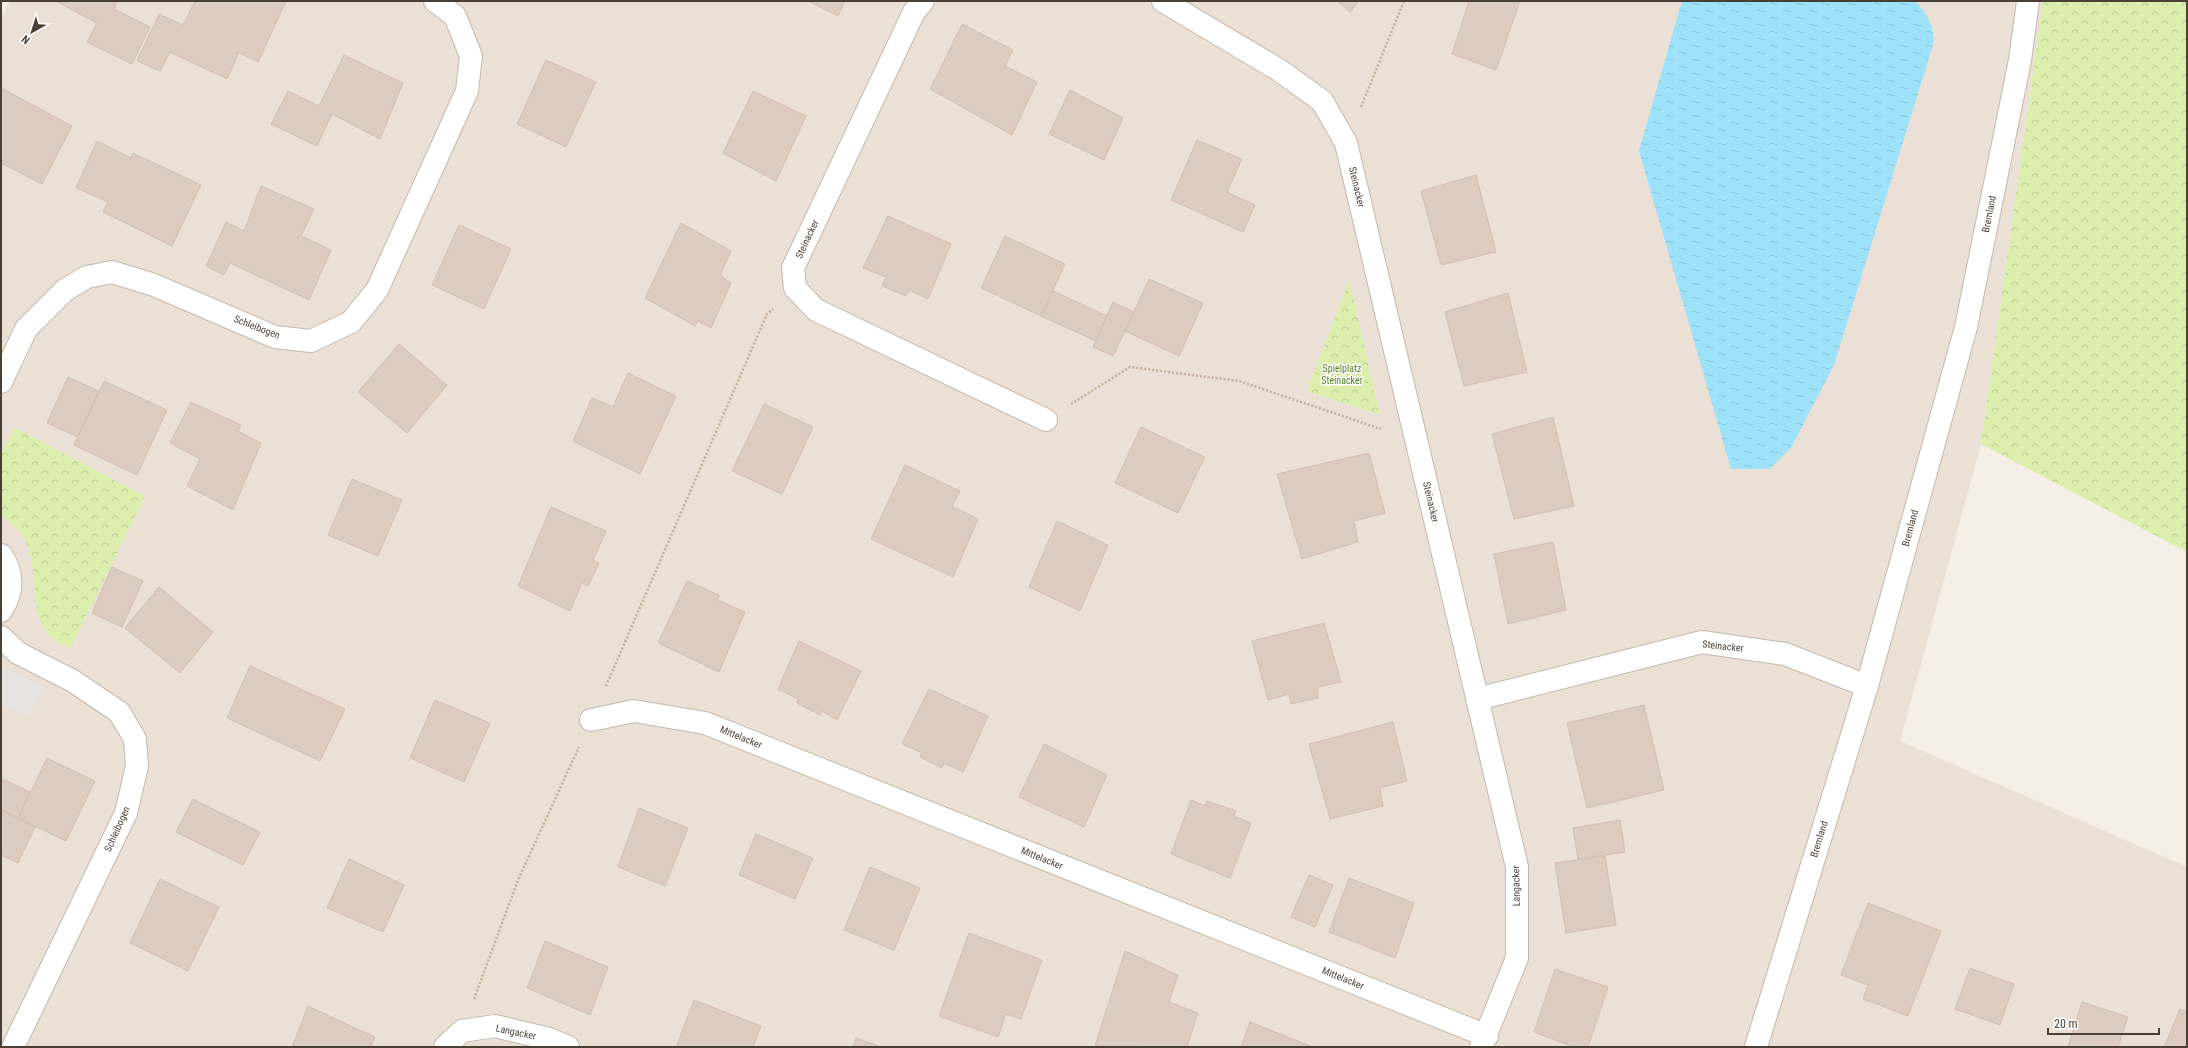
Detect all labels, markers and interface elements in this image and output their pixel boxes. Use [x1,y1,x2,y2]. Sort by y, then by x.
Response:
north arrow [12,12,52,52]
text: N [19,32,33,47]
street label: Steinacker [1347,166,1367,208]
street label: Bremland [1980,195,1998,233]
street label: Steinacker [793,218,821,260]
street label: Schleibogen [232,313,282,341]
park label: Spielplatz Steinacker [1321,363,1363,386]
street label: Steinacker [1421,481,1441,523]
street label: Bremland [1900,508,1920,548]
street label: Steinacker [1702,638,1744,654]
street label: Mittelacker [718,724,764,750]
street label: Schleibogen [102,805,132,853]
street label: Bremland [1808,819,1830,859]
street label: Mittelacker [1019,845,1065,871]
street label: Langacker [1510,865,1522,907]
street label: Mittelacker [1320,965,1366,991]
scale bar [2048,1010,2159,1036]
text: 20 m [2054,1017,2078,1031]
street label: Langacker [495,1022,537,1042]

